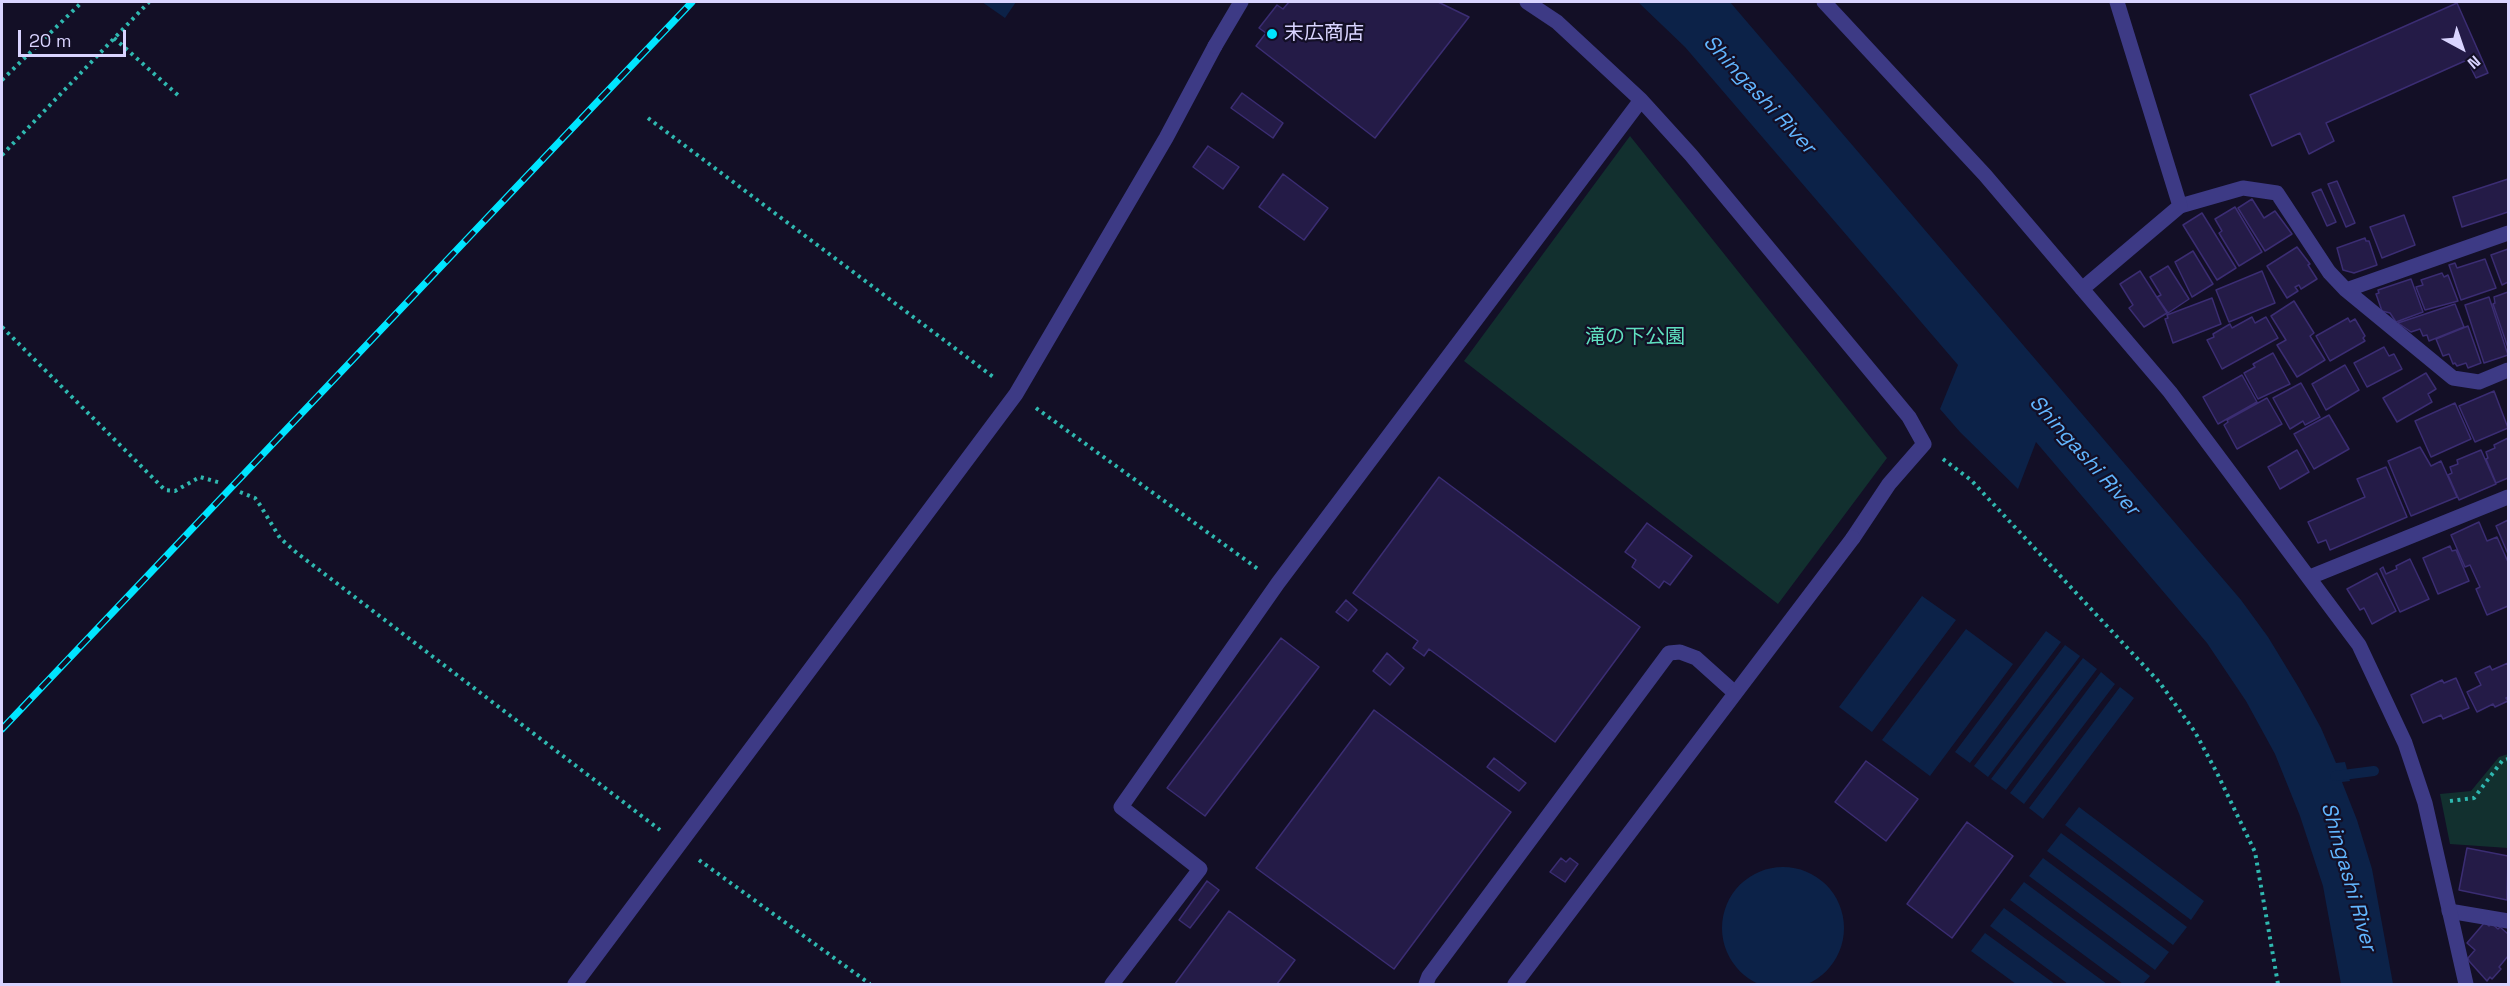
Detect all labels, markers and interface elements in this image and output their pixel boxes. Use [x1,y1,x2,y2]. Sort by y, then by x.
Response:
scale bar [21,18,129,56]
north arrow [2432,18,2492,78]
place label: 末広商店 [1284,22,1364,46]
marker: 末広商店 [1265,27,1279,41]
text: 20 m [29,29,72,52]
water label: Shingashi River [1697,30,1821,160]
text: N [2463,51,2485,74]
park label: 滝の下公園 [1585,326,1685,350]
water label: Shingashi River [2023,391,2145,521]
water label: Shingashi River [2315,800,2381,954]

